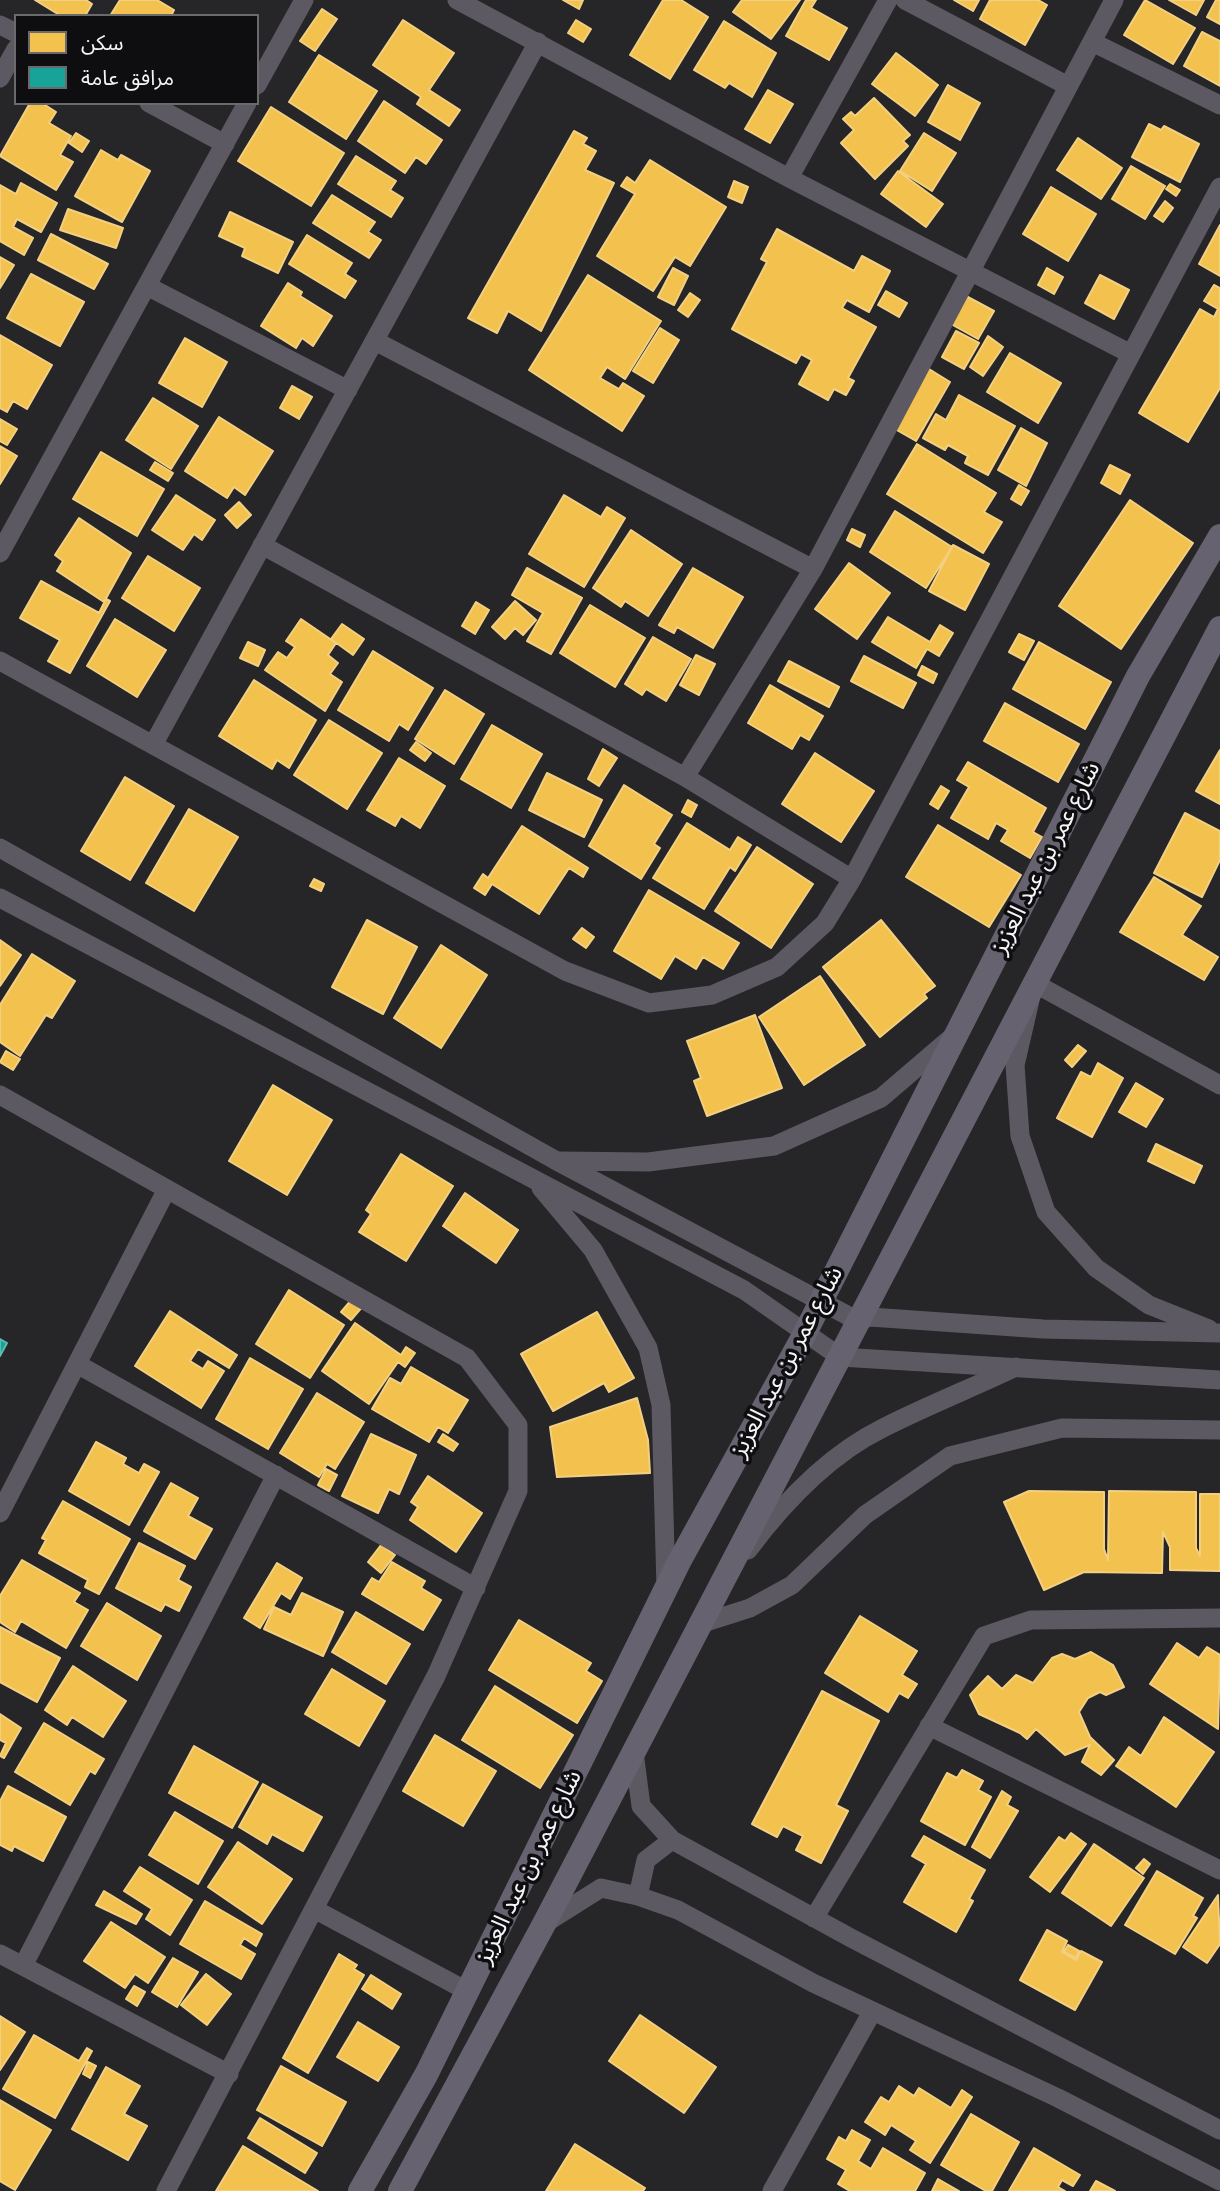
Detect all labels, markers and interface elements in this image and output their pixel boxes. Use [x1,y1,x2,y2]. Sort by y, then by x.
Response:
legend [14,14,259,105]
text: سكن [81,29,123,56]
text: مرافق عامة [81,64,174,91]
street label: شارع عمر بن عبد العزيز [985,757,1107,959]
street label: شارع عمر بن عبد العزيز [725,1262,849,1462]
street label: شارع عمر بن عبد العزيز [470,1765,588,1969]

